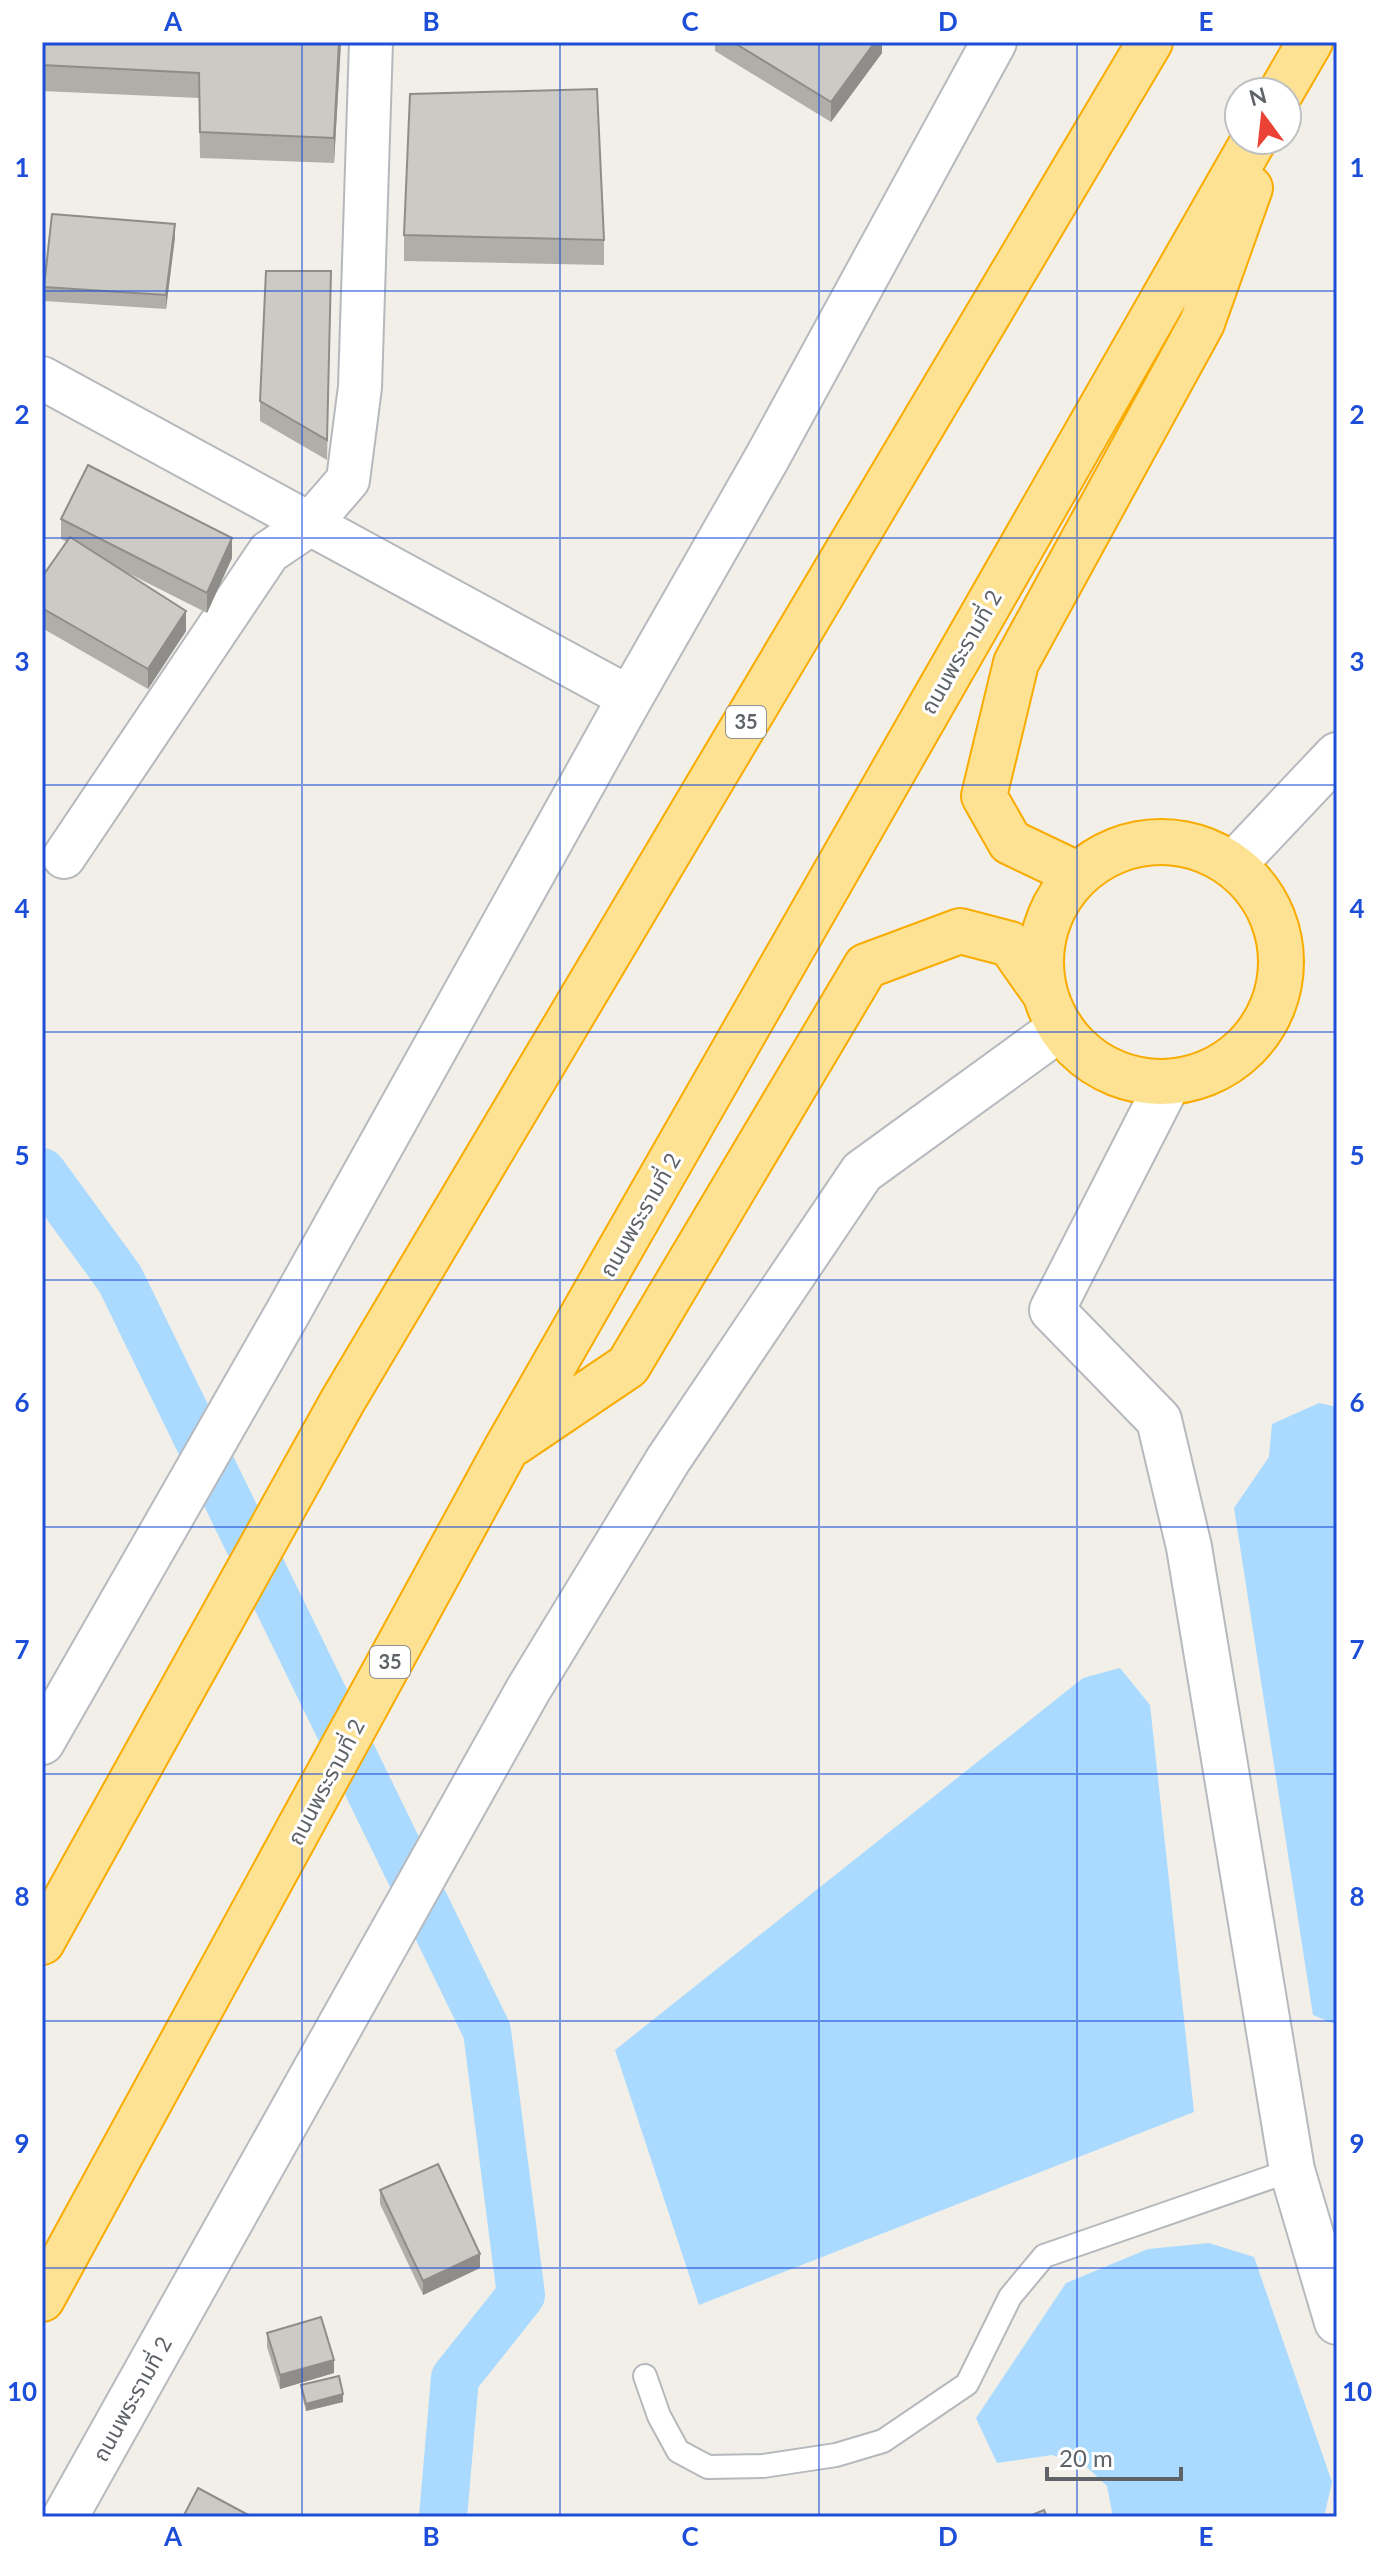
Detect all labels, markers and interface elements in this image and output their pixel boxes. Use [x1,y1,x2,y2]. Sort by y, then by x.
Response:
text: A [163,5,183,37]
text: B [422,5,440,37]
text: C [681,5,699,37]
text: D [938,5,958,37]
text: E [1199,5,1213,37]
north arrow [1223,76,1303,156]
text: N [1246,81,1269,111]
text: 1 [14,151,30,183]
text: 1 [1349,151,1365,183]
text: 2 [14,398,30,430]
text: 2 [1349,398,1365,430]
street label: ถนนพระรามที่ 2 [913,584,1007,719]
text: 3 [14,645,30,677]
text: 3 [1349,645,1365,677]
road number: 35 [726,706,766,738]
text: 4 [14,892,30,924]
text: 4 [1349,892,1365,924]
text: 5 [14,1139,30,1171]
text: 5 [1349,1139,1365,1171]
street label: ถนนพระรามที่ 2 [592,1147,686,1282]
text: 6 [14,1386,30,1418]
text: 6 [1349,1386,1365,1418]
text: 7 [14,1633,30,1665]
text: 7 [1349,1633,1365,1665]
road number: 35 [370,1646,410,1678]
street label: ถนนพระรามที่ 2 [280,1714,370,1849]
text: 8 [14,1880,30,1912]
text: 8 [1349,1880,1365,1912]
text: 9 [14,2127,30,2159]
text: 9 [1349,2127,1365,2159]
street label: ถนนพระรามที่ 2 [85,2331,177,2466]
text: 10 [7,2375,37,2407]
text: 10 [1342,2375,1372,2407]
scale bar [1047,2431,1181,2481]
text: 20 m [1059,2443,1113,2472]
text: A [163,2520,183,2552]
text: B [422,2520,440,2552]
text: C [681,2520,699,2552]
text: D [938,2520,958,2552]
text: E [1199,2520,1213,2552]

